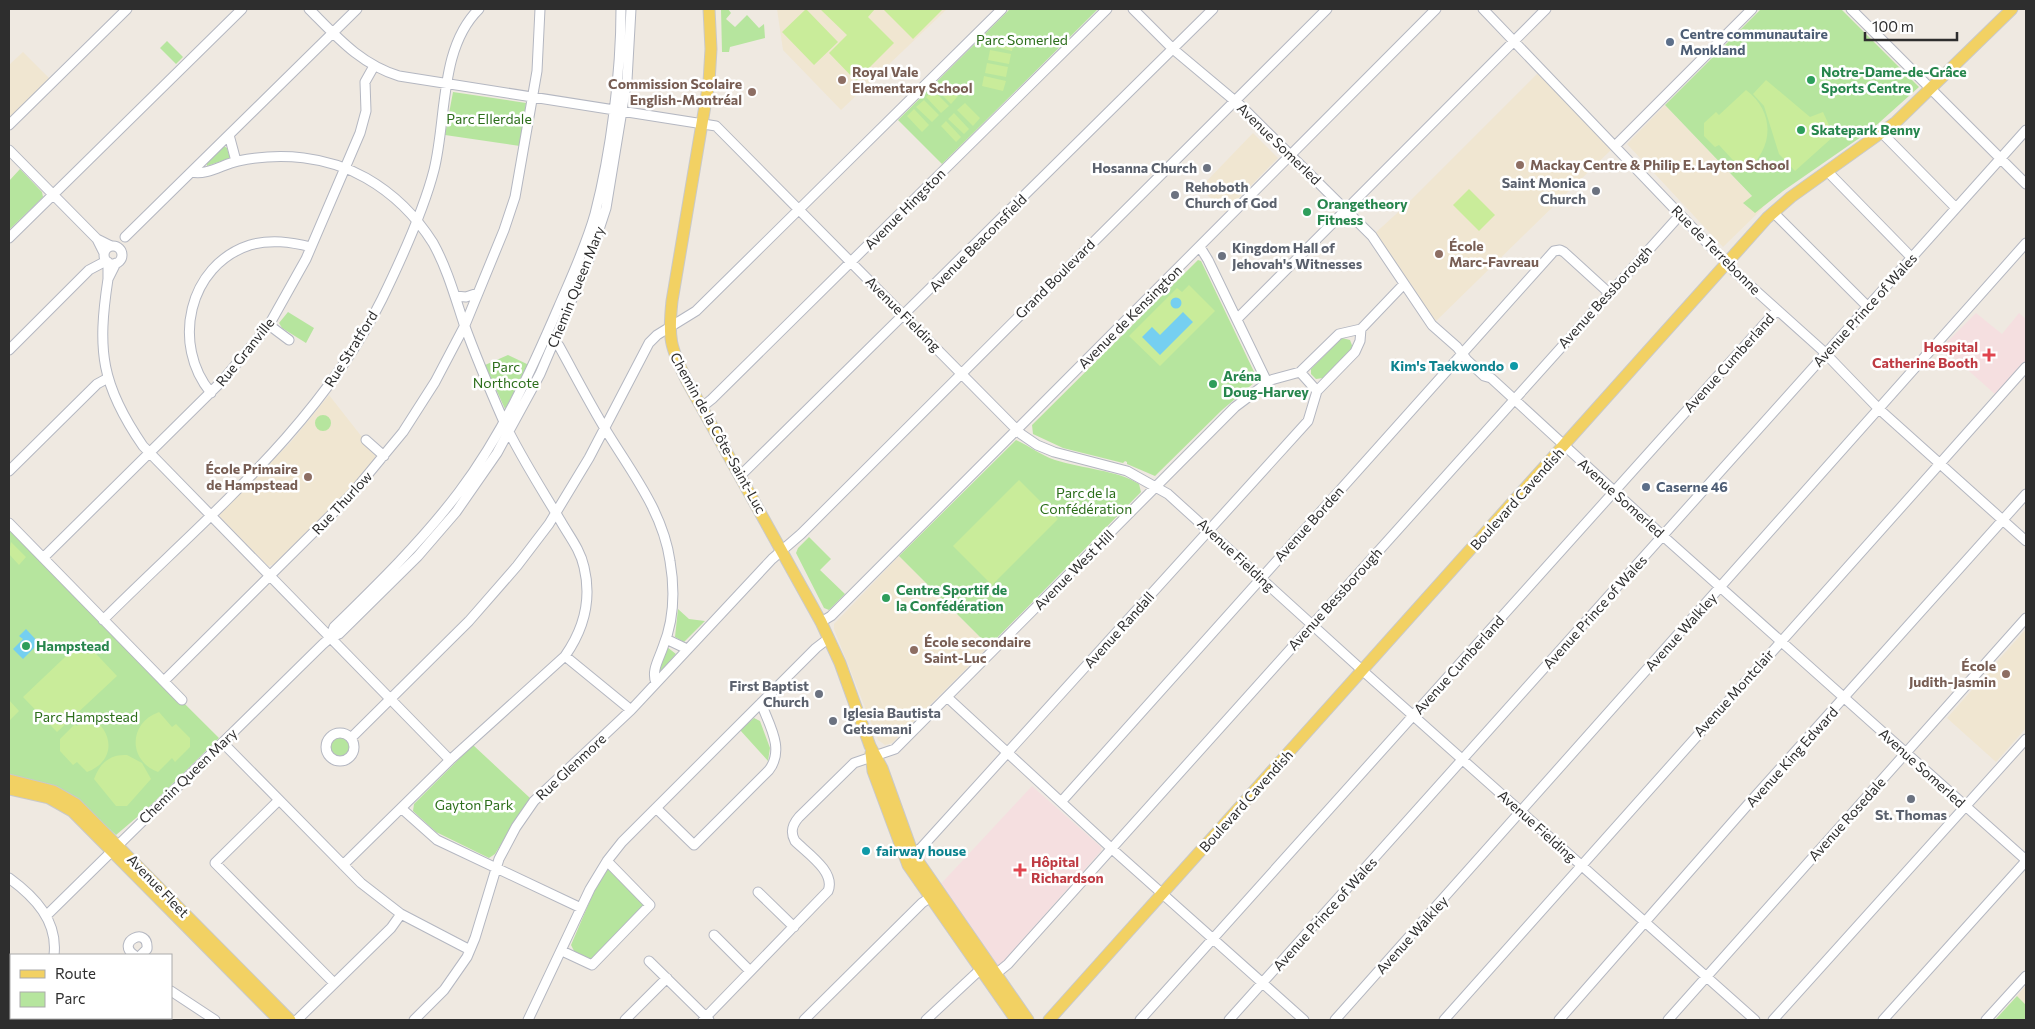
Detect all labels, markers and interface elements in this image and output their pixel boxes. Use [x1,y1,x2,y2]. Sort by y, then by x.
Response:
scale bar [1865,10,1958,42]
text: 100 m [1872,17,1914,35]
place label: Centre communautaire Monkland [1680,25,1828,58]
park label: Parc Somerled [976,31,1068,48]
marker: Centre communautaire Monkland [1664,36,1676,48]
place label: Royal Vale Elementary School [852,63,972,96]
place label: Notre-Dame-de-Grâce Sports Centre [1821,63,1967,96]
marker: Royal Vale Elementary School [836,74,848,86]
marker: Notre-Dame-de-Grâce Sports Centre [1805,74,1817,86]
place label: Commission Scolaire English-Montréal [608,75,742,108]
marker: Commission Scolaire English-Montréal [746,86,758,98]
street label: Avenue Somerled [1234,99,1325,188]
park label: Parc Ellerdale [446,110,532,127]
place label: Skatepark Benny [1811,121,1921,138]
marker: Skatepark Benny [1795,124,1807,136]
place label: Mackay Centre & Philip E. Layton School [1530,156,1789,173]
place label: Hosanna Church [1092,159,1197,176]
marker: Mackay Centre & Philip E. Layton School [1514,159,1526,171]
marker: Hosanna Church [1201,162,1213,174]
street label: Avenue Hingston [861,165,949,253]
place label: Saint Monica Church [1502,174,1586,207]
place label: Rehoboth Church of God [1185,178,1277,211]
marker: Saint Monica Church [1590,185,1602,197]
marker: Rehoboth Church of God [1169,189,1181,201]
street label: Avenue Beaconsfield [925,190,1030,295]
place label: Orangetheory Fitness [1317,195,1408,228]
street label: Rue de Terrebonne [1668,202,1764,298]
marker: Orangetheory Fitness [1301,206,1313,218]
street label: Chemin Queen Mary [543,224,608,350]
street label: Grand Boulevard [1011,235,1098,322]
place label: École Marc-Favreau [1449,237,1539,270]
place label: Kingdom Hall of Jehovah's Witnesses [1232,239,1363,272]
street label: Avenue Bessborough [1554,242,1655,352]
marker: École Marc-Favreau [1433,248,1445,260]
street label: Avenue Prince of Wales [1809,249,1920,370]
marker: Kingdom Hall of Jehovah's Witnesses [1216,250,1228,262]
street label: Avenue de Kensington [1074,261,1185,372]
street label: Avenue Fielding [862,273,945,355]
street label: Rue Stratford [320,308,381,390]
street label: Avenue Cumberland [1680,310,1778,416]
street label: Rue Granville [212,314,277,389]
place label: Hospital Catherine Booth [1872,338,1978,371]
marker: Hospital Catherine Booth [1982,348,1996,362]
street label: Chemin de la Côte-Saint-Luc [667,349,770,516]
place label: Kim's Taekwondo [1391,357,1504,374]
park label: Parc Northcote [473,358,539,391]
marker: Kim's Taekwondo [1508,360,1520,372]
place label: Aréna Doug-Harvey [1223,367,1309,400]
marker: Aréna Doug-Harvey [1207,378,1219,390]
street label: Boulevard Cavendish [1466,444,1567,553]
street label: Avenue Somerled [1575,454,1668,541]
place label: École Primaire de Hampstead [205,460,298,493]
street label: Rue Thurlow [308,467,375,538]
marker: École Primaire de Hampstead [302,471,314,483]
place label: Caserne 46 [1656,478,1728,495]
marker: Caserne 46 [1640,481,1652,493]
street label: Avenue Borden [1270,482,1347,565]
park label: Parc de la Confédération [1040,484,1132,517]
street label: Avenue Fielding [1194,515,1279,595]
street label: Avenue West Hill [1030,526,1117,613]
street label: Avenue Bessborough [1284,544,1385,654]
street label: Avenue Prince of Wales [1539,551,1650,672]
place label: Centre Sportif de la Confédération [896,581,1007,614]
street label: Avenue Randall [1080,588,1157,671]
street label: Avenue Walkley [1641,589,1720,674]
marker: Centre Sportif de la Confédération [880,592,892,604]
street label: Avenue Cumberland [1410,612,1508,718]
place label: École secondaire Saint-Luc [924,633,1031,666]
place label: Hampstead [36,637,109,654]
marker: Hampstead [20,640,32,652]
marker: École secondaire Saint-Luc [908,644,920,656]
street label: Avenue Montclair [1690,645,1778,740]
place label: École Judith-Jasmin [1909,657,1996,690]
marker: École Judith-Jasmin [2000,668,2012,680]
place label: First Baptist Church [729,677,809,710]
marker: First Baptist Church [813,688,825,700]
street label: Avenue King Edward [1742,703,1841,810]
place label: Iglesia Bautista Getsemani [843,704,941,737]
park label: Parc Hampstead [34,708,138,725]
marker: Iglesia Bautista Getsemani [827,715,839,727]
street label: Chemin Queen Mary [135,724,240,827]
street label: Avenue Somerled [1876,724,1969,811]
street label: Rue Glenmore [532,730,609,803]
street label: Boulevard Cavendish [1195,746,1296,855]
street label: Avenue Rosedale [1805,773,1889,864]
street label: Avenue Fielding [1495,786,1580,865]
marker: St. Thomas [1905,793,1917,805]
park label: Gayton Park [435,796,514,813]
place label: St. Thomas [1875,806,1948,823]
place label: fairway house [876,842,966,859]
marker: fairway house [860,845,872,857]
street label: Avenue Fleet [124,850,193,921]
place label: Hôpital Richardson [1031,853,1104,886]
street label: Avenue Prince of Wales [1269,853,1380,974]
marker: Hôpital Richardson [1013,863,1027,877]
street label: Avenue Walkley [1372,892,1451,977]
legend [10,954,172,1019]
text: Route [55,964,96,982]
text: Parc [55,989,85,1007]

